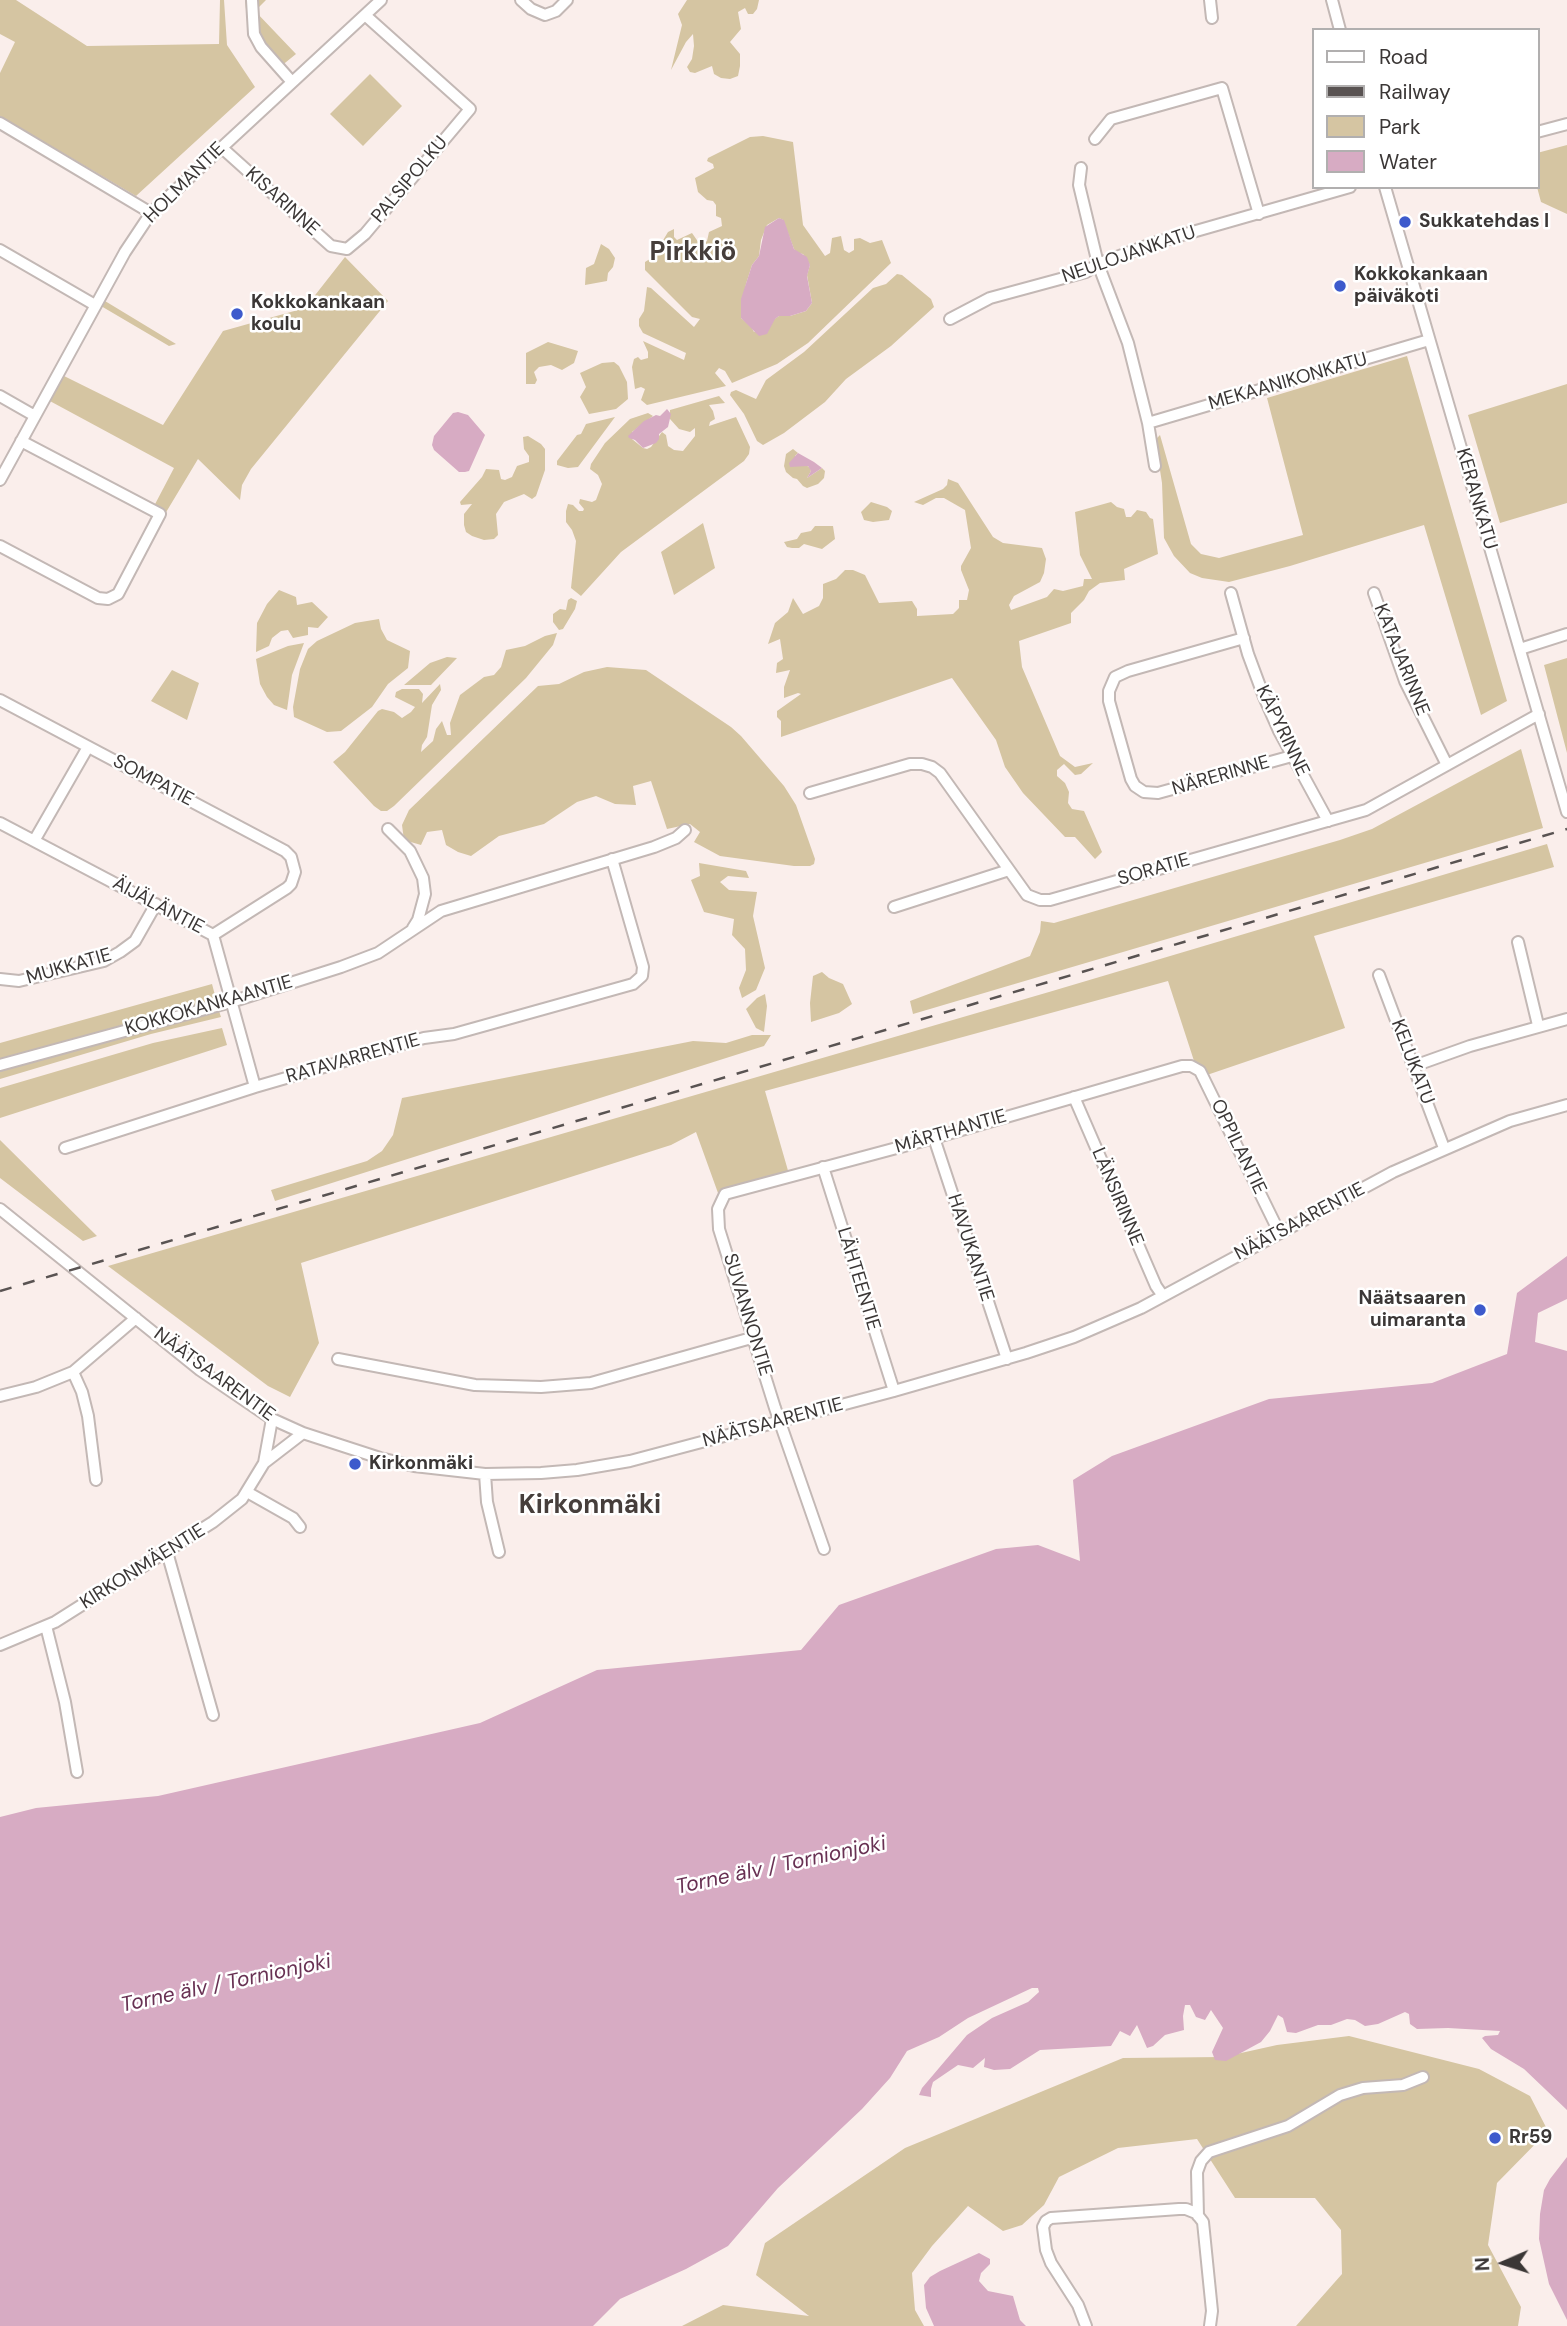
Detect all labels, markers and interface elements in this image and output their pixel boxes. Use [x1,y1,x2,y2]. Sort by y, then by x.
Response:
legend [1312,28,1539,189]
text: Road [1379,43,1428,71]
text: Railway [1379,78,1451,106]
text: Park [1379,113,1420,141]
street label: PALSIPOLKU [367,132,453,228]
street label: HOLMANTIE [140,138,230,228]
text: Water [1379,148,1437,176]
street label: KISARINNE [240,163,324,241]
place label: Sukkatehdas I [1419,211,1549,233]
marker: Sukkatehdas I [1397,214,1413,230]
street label: NEULOJANKATU [1059,221,1199,289]
district label: Pirkkiö [650,237,736,269]
place label: Kokkokankaan päiväkoti [1354,264,1488,308]
marker: Kokkokankaan päiväkoti [1332,278,1348,294]
place label: Kokkokankaan koulu [251,292,385,336]
marker: Kokkokankaan koulu [229,306,245,322]
street label: MEKAANIKONKATU [1206,348,1370,416]
street label: KERANKATU [1451,446,1501,552]
street label: KATAJARINNE [1368,601,1434,719]
street label: KÄPYRINNE [1250,682,1314,780]
street label: SOMPATIE [109,750,197,812]
street label: NÄRERINNE [1170,751,1272,801]
street label: SORATIE [1115,849,1193,891]
street label: ÄIJÄLÄNTIE [108,872,208,940]
street label: MUKKATIE [24,944,114,990]
street label: KOKKOKANKAANTIE [123,971,295,1041]
street label: KELUKATU [1385,1016,1439,1108]
street label: RATAVARRENTIE [283,1029,423,1089]
street label: OPPILANTIE [1205,1096,1271,1198]
street label: MÄRTHANTIE [893,1105,1009,1159]
street label: LÄNSIRINNE [1086,1145,1148,1249]
street label: NÄÄTSAARENTIE [1231,1178,1369,1266]
street label: HAVUKANTIE [942,1191,998,1305]
street label: LÄHTEENTIE [832,1225,884,1333]
street label: SUVANNONTIE [718,1251,776,1379]
place label: Näätsaaren uimaranta [1359,1288,1466,1332]
marker: Näätsaaren uimaranta [1472,1302,1488,1318]
street label: NÄÄTSAARENTIE [149,1323,279,1427]
street label: NÄÄTSAARENTIE [700,1393,846,1453]
place label: Kirkonmäki [369,1453,473,1475]
marker: Kirkonmäki [347,1456,363,1472]
district label: Kirkonmäki [519,1490,661,1522]
street label: KIRKONMÄENTIE [76,1519,210,1615]
water label: Torne älv / Tornionjoki [674,1831,888,1901]
water label: Torne älv / Tornionjoki [119,1949,333,2019]
place label: Rr59 [1509,2127,1552,2149]
marker: Rr59 [1487,2130,1503,2146]
north arrow [1469,2228,1539,2298]
text: N [1470,2257,1495,2272]

